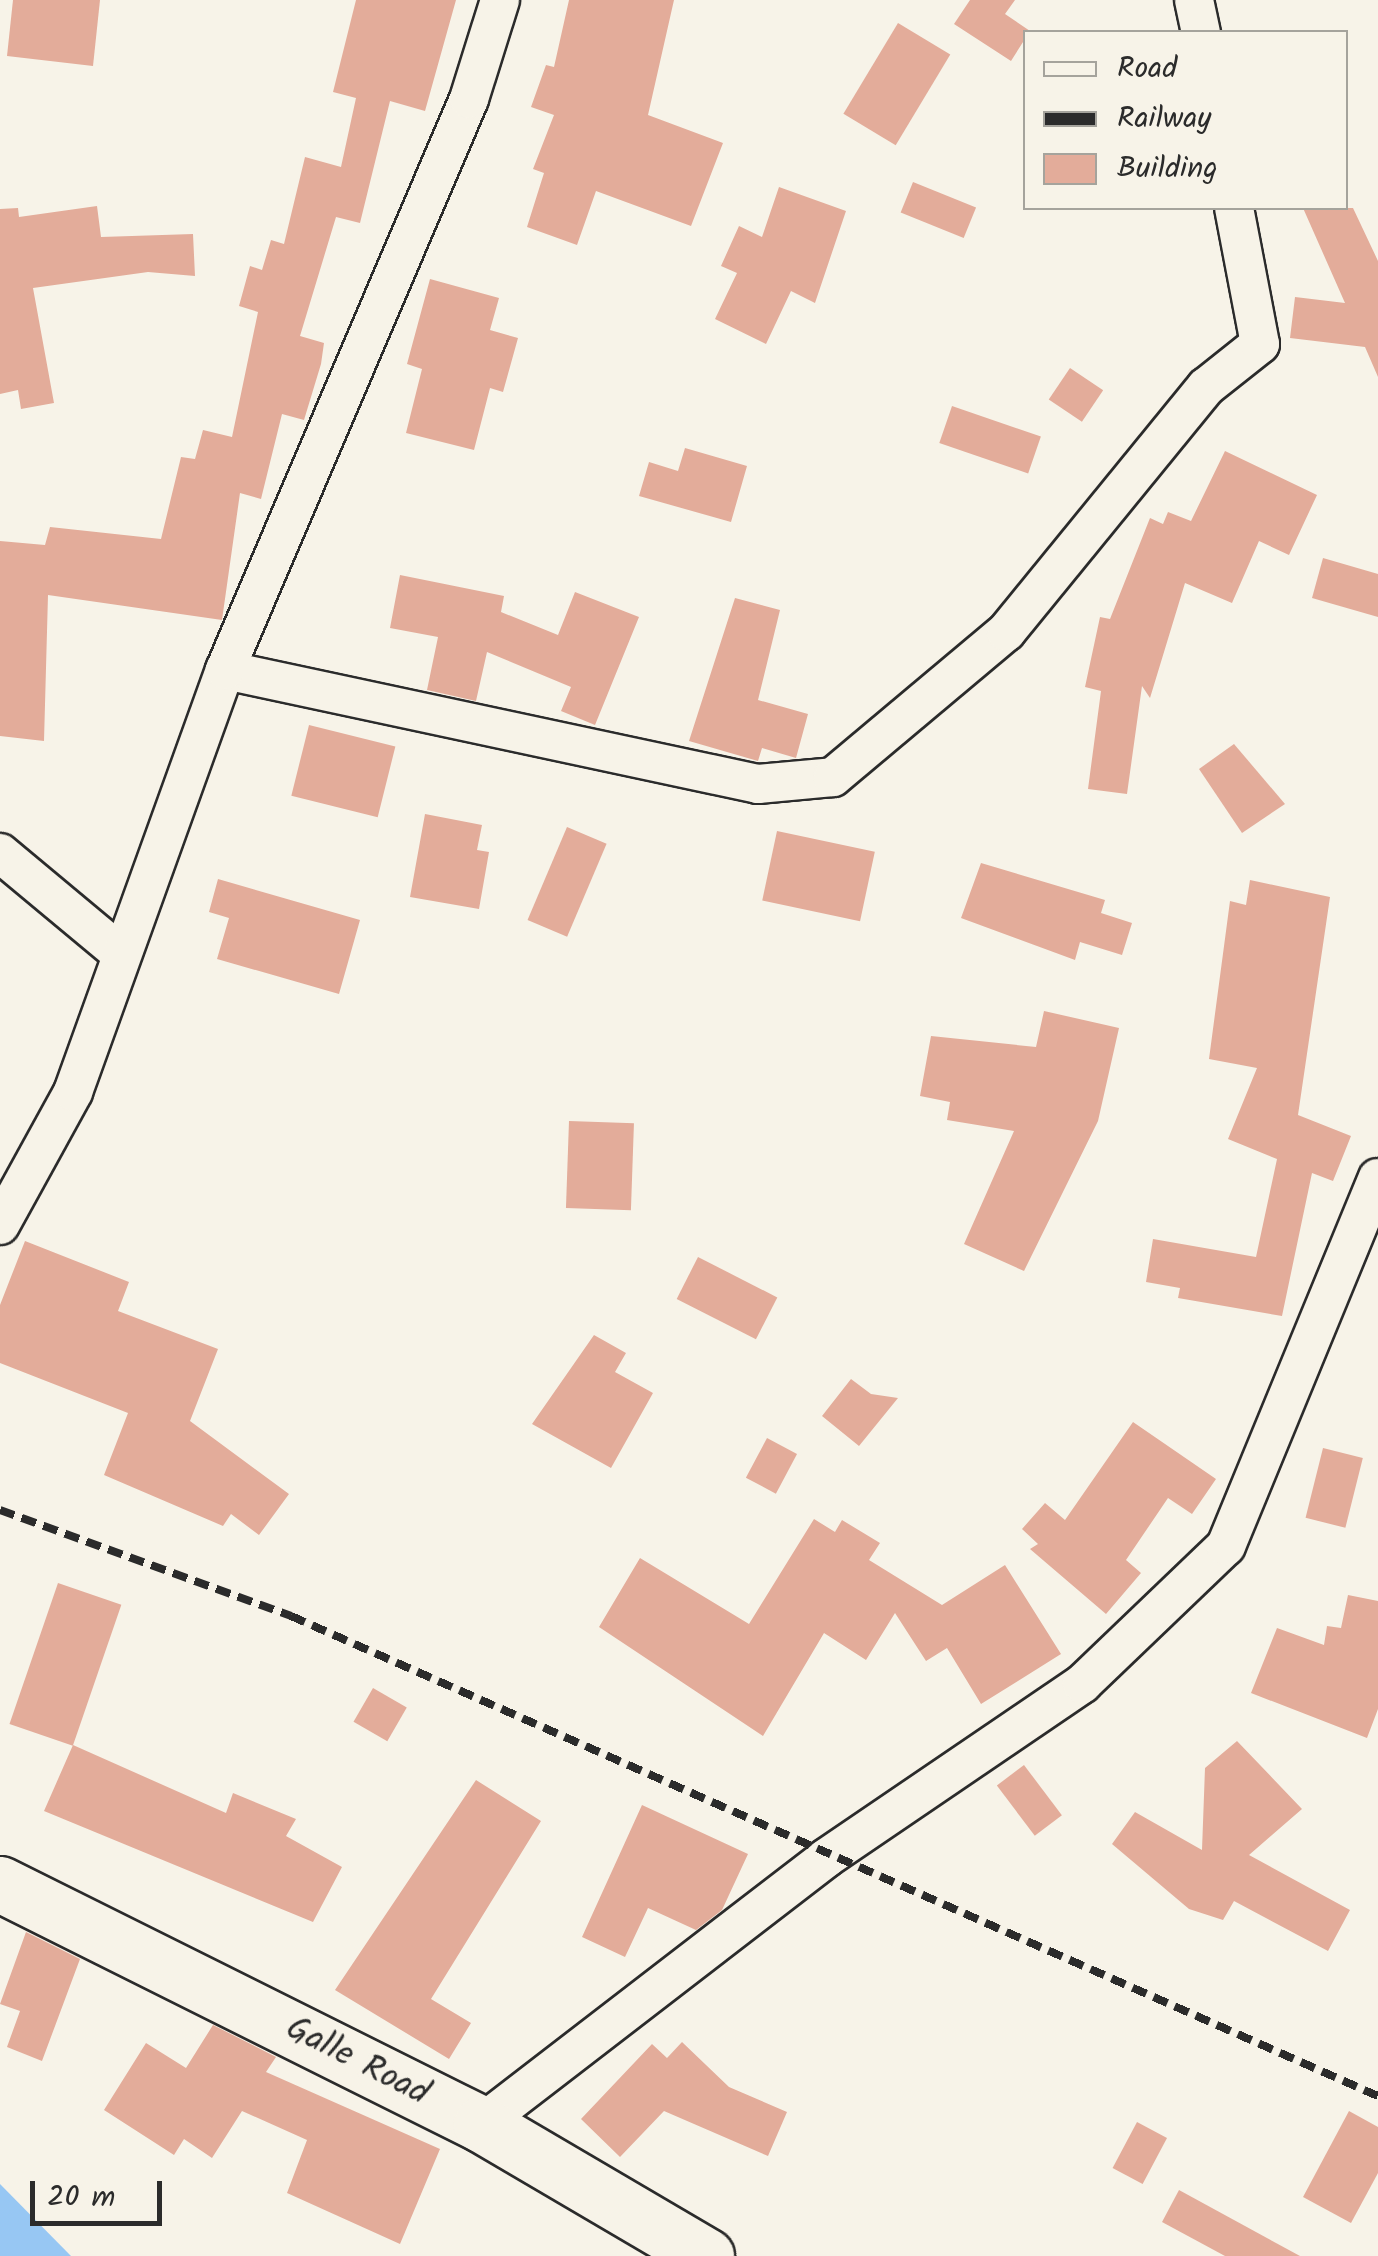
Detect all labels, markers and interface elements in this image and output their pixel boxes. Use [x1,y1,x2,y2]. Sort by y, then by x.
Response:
legend [1023,30,1348,210]
text: Road [1117,45,1177,93]
text: Railway [1117,95,1211,143]
text: Building [1117,145,1217,193]
street label: Galle Road [278,2008,436,2116]
scale bar [35,2161,168,2223]
text: 20 m [47,2174,115,2222]

